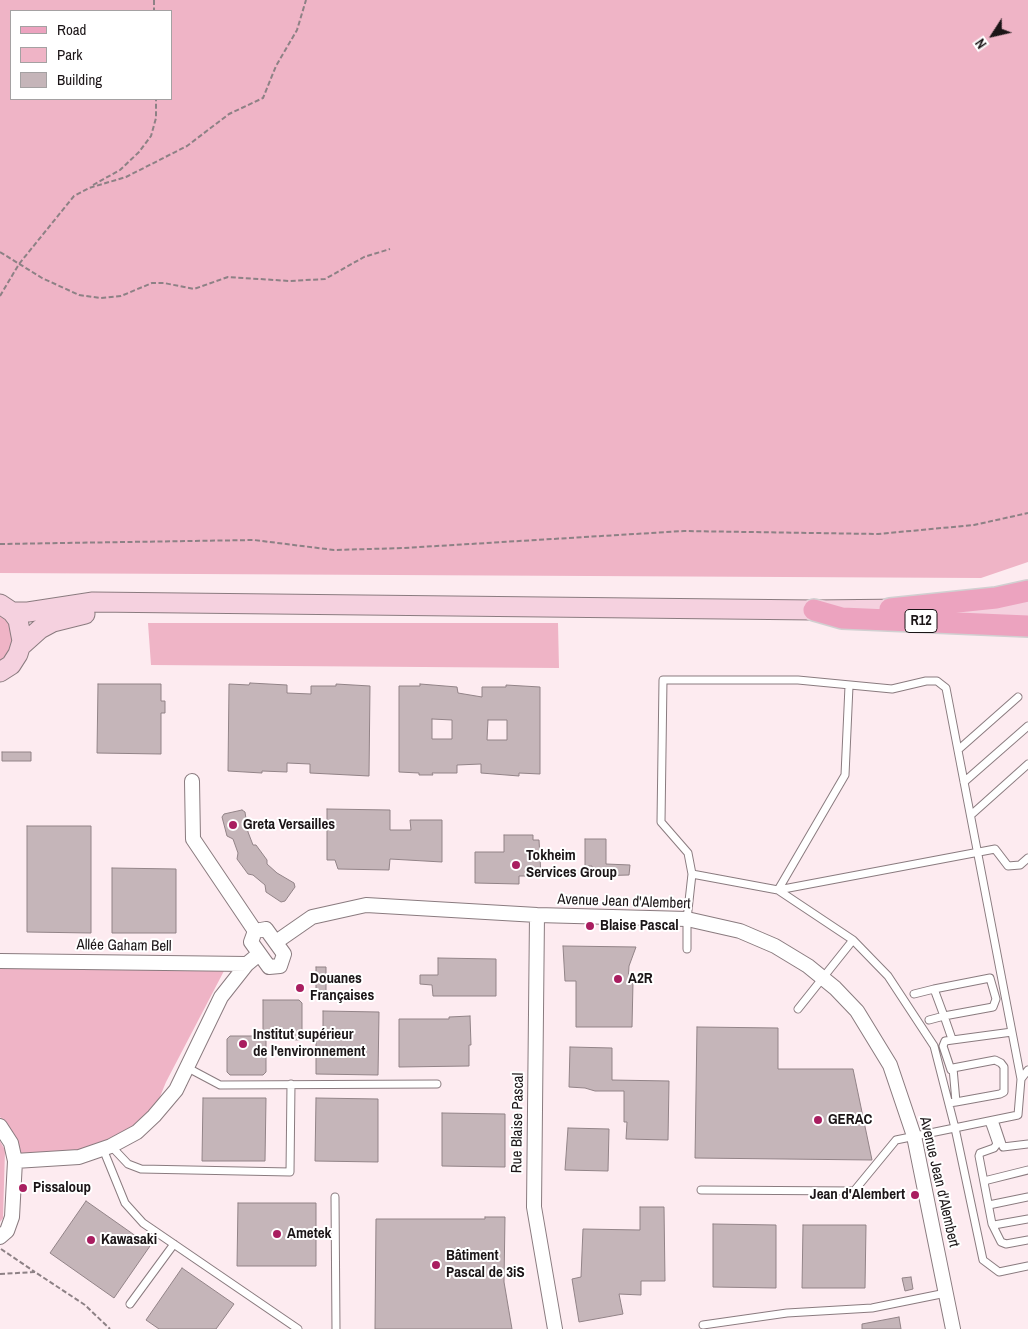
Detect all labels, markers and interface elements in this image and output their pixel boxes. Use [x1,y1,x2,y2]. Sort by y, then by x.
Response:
legend [10,10,172,100]
north arrow [968,10,1018,60]
text: Road [57,19,86,40]
text: N [971,35,990,52]
text: Park [57,44,82,65]
text: Building [57,69,102,90]
road number: R12 [905,610,937,632]
place label: Greta Versailles [243,816,335,834]
marker: Greta Versailles [227,819,239,831]
place label: Tokheim Services Group [526,847,617,882]
marker: Tokheim Services Group [510,859,522,871]
street label: Avenue Jean d'Alembert [557,891,691,913]
place label: Blaise Pascal [600,917,679,935]
marker: Blaise Pascal [584,920,596,932]
street label: Allée Gaham Bell [76,936,172,956]
place label: Douanes Françaises [310,970,374,1005]
place label: A2R [628,970,653,988]
marker: A2R [612,973,624,985]
marker: Douanes Françaises [294,982,306,994]
place label: Institut supérieur de l'environnement [253,1026,365,1061]
marker: Institut supérieur de l'environnement [237,1038,249,1050]
street label: Rue Blaise Pascal [508,1073,528,1173]
place label: GERAC [828,1111,872,1129]
marker: GERAC [812,1114,824,1126]
street label: Avenue Jean d'Alembert [915,1115,963,1249]
place label: Pissaloup [33,1179,91,1197]
marker: Pissaloup [17,1182,29,1194]
place label: Jean d'Alembert [810,1186,905,1204]
marker: Jean d'Alembert [909,1189,921,1201]
place label: Ametek [287,1225,331,1243]
marker: Ametek [271,1228,283,1240]
place label: Kawasaki [101,1231,157,1249]
marker: Kawasaki [85,1234,97,1246]
place label: Bâtiment Pascal de 3iS [446,1247,525,1282]
marker: Bâtiment Pascal de 3iS [430,1259,442,1271]

